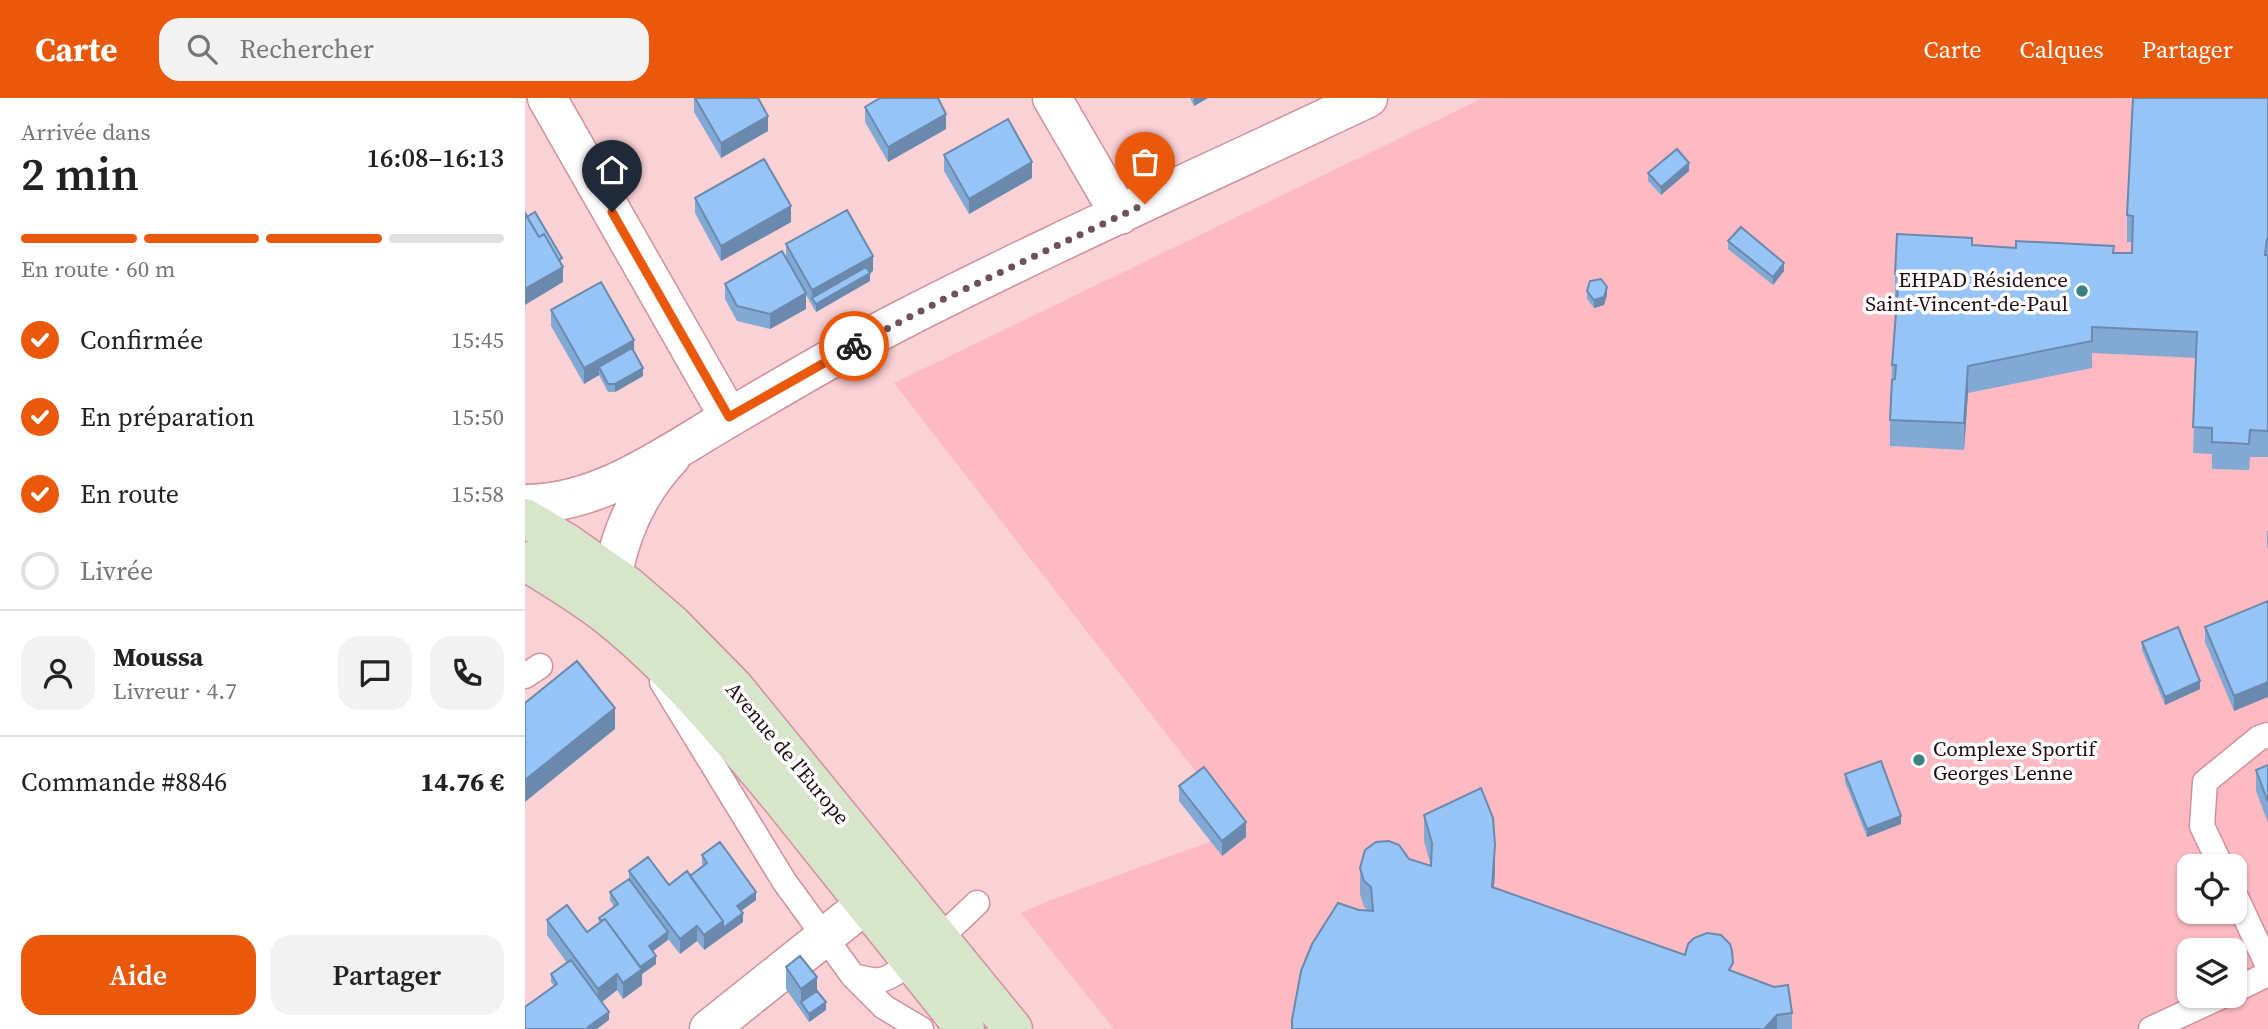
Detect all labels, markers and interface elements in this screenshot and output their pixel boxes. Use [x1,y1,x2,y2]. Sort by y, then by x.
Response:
search box [159,18,649,81]
text: Carte [35,27,117,72]
icon: search [183,30,221,68]
text: Rechercher [239,31,374,67]
text: Carte [1924,33,1982,66]
text: Calques [2020,33,2104,66]
text: Partager [2142,33,2233,66]
text: Arrivée dans [21,116,151,148]
pin [1115,132,1175,204]
text: 16:08–16:13 [367,140,504,176]
pin [582,140,642,212]
text: 2 min [21,142,139,205]
icon: bag [1126,143,1164,181]
icon: home [593,151,631,189]
text: En route · 60 m [21,253,175,285]
place label: EHPAD Résidence Saint-Vincent-de-Paul [1865,265,2068,318]
marker: EHPAD Résidence Saint-Vincent-de-Paul [2074,283,2090,299]
courier [819,311,889,381]
icon: check [21,321,59,359]
text: Confirmée [80,322,203,358]
text: 15:45 [451,324,504,356]
icon: bike [835,327,873,365]
icon: check [21,398,59,436]
text: En préparation [80,399,255,435]
text: 15:50 [451,401,504,433]
icon: check [21,475,59,513]
text: En route [80,476,179,512]
text: 15:58 [451,478,504,510]
text: Livrée [80,553,153,589]
button: person [21,636,95,710]
button: chat [338,636,412,710]
button: phone [430,636,504,710]
text: Moussa [113,639,203,675]
text: Livreur · 4.7 [113,675,237,707]
street label: Avenue de l'Europe [719,675,857,831]
place label: Complexe Sportif Georges Lenne [1933,734,2097,787]
marker: Complexe Sportif Georges Lenne [1911,752,1927,768]
text: Commande #8846 [21,764,227,800]
text: 14.76 € [420,764,504,800]
map controls [2177,854,2247,1008]
button: locate [2177,854,2247,924]
button: Aide [21,935,256,1015]
button: Partager [270,935,504,1015]
button: layers [2177,938,2247,1008]

